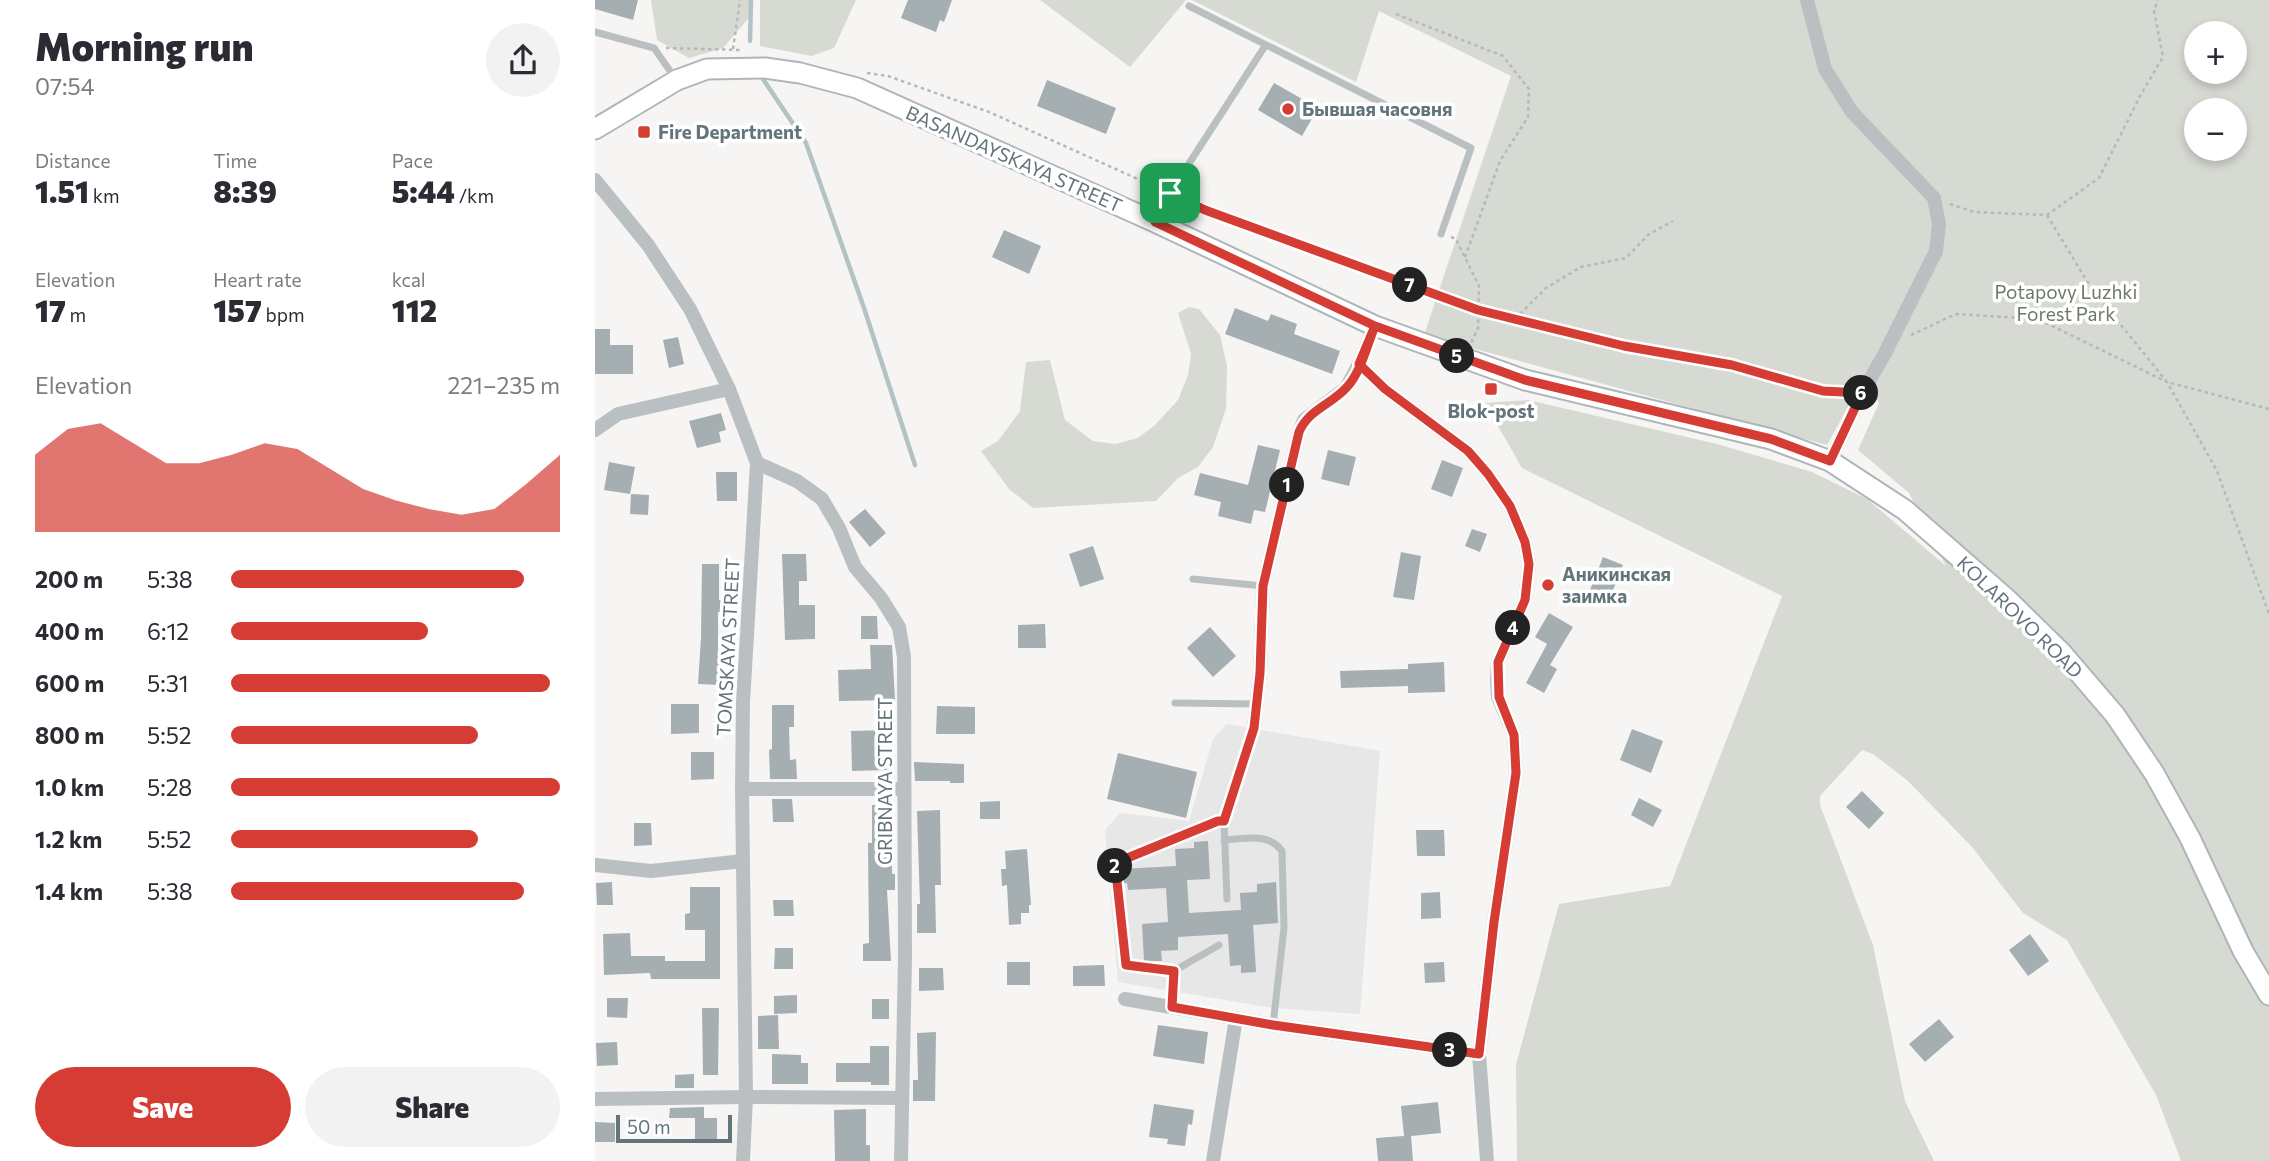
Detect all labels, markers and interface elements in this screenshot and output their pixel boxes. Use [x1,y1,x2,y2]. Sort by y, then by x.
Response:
map controls [2184,21,2247,161]
button: + [2184,21,2247,84]
text: Morning run [35,22,254,69]
button: share [486,23,560,97]
text: 07:54 [35,72,95,100]
place label: Бывшая часовня [1302,97,1452,120]
button: − [2184,98,2247,161]
street label: BASANDAYSKAYA STREET [903,100,1126,217]
marker: Бывшая часовня [1280,101,1296,117]
place label: Fire Department [658,120,802,143]
marker: Fire Department [636,124,652,140]
text: Distance [35,149,111,172]
text: Time [213,149,257,172]
text: Pace [392,149,433,172]
pin [1140,163,1200,223]
text: 1.51 [35,172,89,209]
text: 8:39 [213,172,277,209]
text: 5:44 [392,172,455,209]
icon: arrive [1151,174,1189,212]
text: km [89,184,120,207]
text: /km [455,184,494,207]
text: Elevation [35,268,115,291]
text: Heart rate [213,268,302,291]
text: kcal [392,268,426,291]
pin: 7 [1393,268,1427,302]
text: 7 [1404,273,1415,296]
park label: Potapovy Luzhki Forest Park [1994,280,2138,325]
text: 17 [35,291,66,328]
text: 157 [213,291,262,328]
text: 112 [392,291,437,328]
text: m [66,303,86,326]
text: bpm [262,303,305,326]
pin: 5 [1439,338,1475,374]
text: 5 [1451,344,1462,367]
text: Elevation [35,371,132,399]
text: 221–235 m [448,371,560,399]
pin: 6 [1843,376,1879,410]
marker: Blok-post [1483,381,1499,397]
text: 6 [1855,381,1866,404]
place label: Blok-post [1448,399,1534,422]
pin: 1 [1269,468,1305,503]
text: 1 [1282,473,1291,496]
street label: KOLAROVO ROAD [1953,551,2088,682]
street label: TOMSKAYA STREET [711,557,744,737]
place label: Аникинская заимка [1562,562,1671,607]
text: 200 m [35,565,103,593]
text: 5:38 [147,565,193,593]
marker: Аникинская заимка [1540,577,1556,593]
pin: 4 [1495,610,1531,646]
text: 4 [1507,616,1518,639]
text: 400 m [35,617,104,645]
text: 6:12 [147,617,189,645]
text: 600 m [35,669,104,697]
text: 5:31 [147,669,189,697]
street label: GRIBNAYA STREET [873,697,896,865]
text: 800 m [35,721,104,749]
text: 5:52 [147,721,192,749]
text: 1.0 km [35,773,104,801]
text: 5:28 [147,773,192,801]
text: 1.2 km [35,825,102,853]
text: 5:52 [147,825,192,853]
pin: 2 [1098,848,1133,884]
text: 2 [1109,854,1120,877]
text: 1.4 km [35,877,103,905]
text: 5:38 [147,877,193,905]
pin: 3 [1433,1032,1467,1068]
text: 3 [1444,1038,1455,1061]
button: Save [35,1067,291,1147]
button: Share [305,1067,560,1147]
scale bar [616,1112,731,1144]
text: 50 m [627,1115,671,1138]

